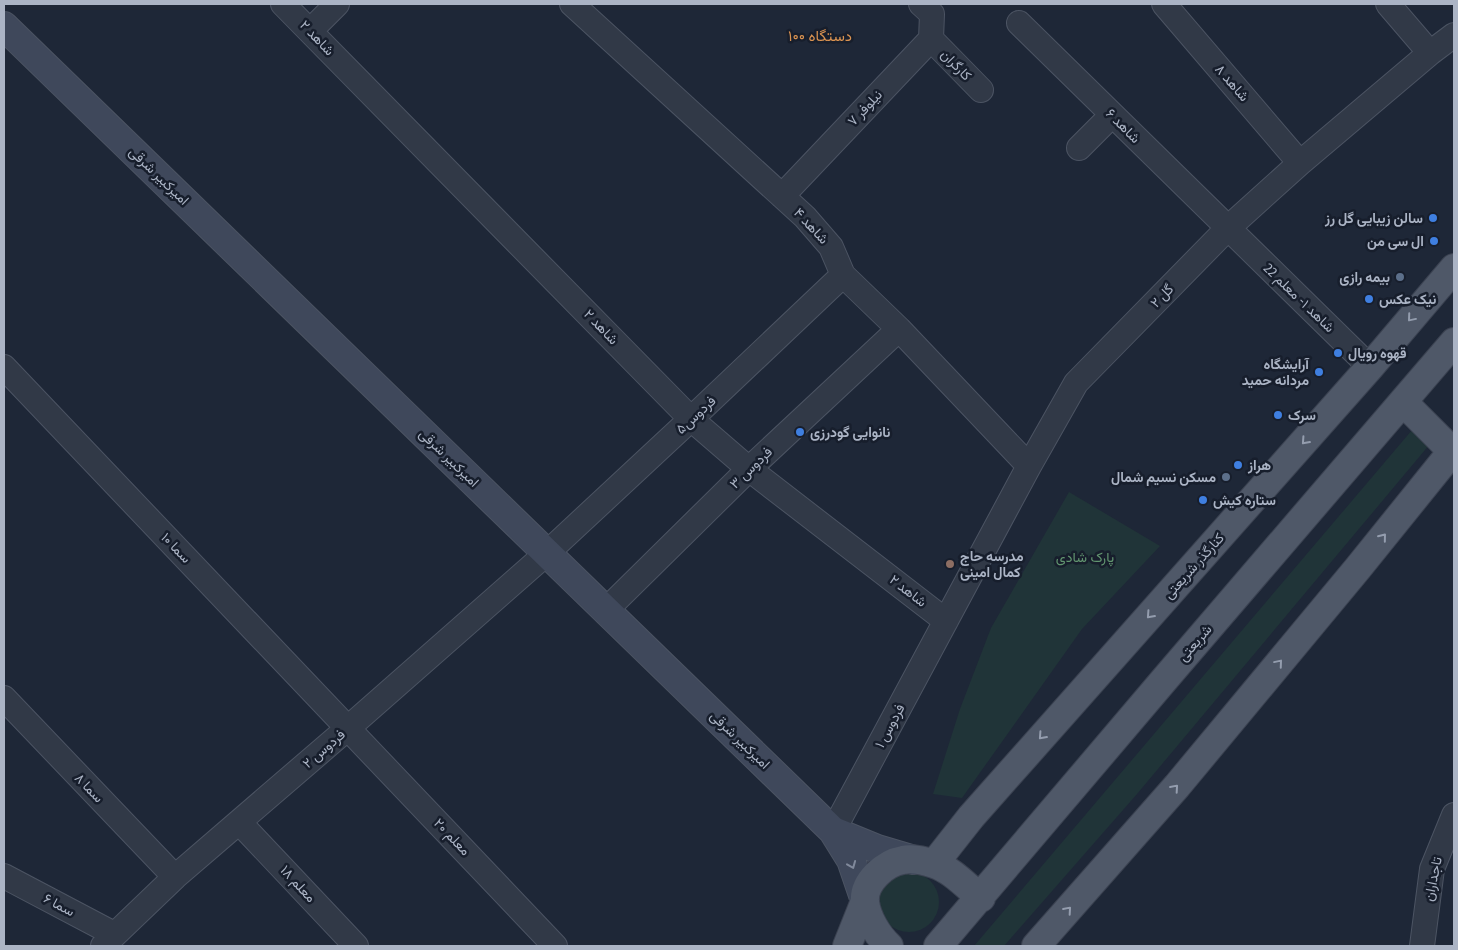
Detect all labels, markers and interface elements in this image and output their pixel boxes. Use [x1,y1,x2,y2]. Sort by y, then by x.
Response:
street label: شاهد ۲ [296,17,338,59]
district label: ۱۰۰ دستگاه [788,27,852,45]
street label: کارگران [937,46,975,84]
street label: شاهد ۸ [1211,61,1253,105]
street label: نیلوفر ۷ [844,86,886,130]
street label: شاهد ۶ [1102,105,1144,147]
street label: امیرکبیر شرقی [126,143,192,209]
street label: شاهد ۴ [790,204,832,248]
place label: سالن زیبایی گل رز [1324,210,1423,227]
marker: سالن زیبایی گل رز [1427,212,1439,224]
place label: ال سی من [1367,233,1424,250]
marker: ال سی من [1428,235,1440,247]
street label: شاهد ۱- معلم 22 [1260,260,1338,336]
place label: بیمه رازی [1339,269,1390,286]
marker: بیمه رازی [1394,271,1406,283]
street label: گل ۲ [1147,281,1177,311]
place label: نیک عکس [1379,291,1436,308]
marker: نیک عکس [1363,293,1375,305]
street label: شاهد ۲ [580,306,622,348]
one-way arrow [1408,313,1417,322]
place label: قهوه رویال [1348,345,1407,362]
marker: قهوه رویال [1332,347,1344,359]
place label: آرایشگاه مردانه حمید [1242,356,1310,389]
marker: آرایشگاه مردانه حمید [1313,366,1325,378]
street label: فردوس۵ [672,392,720,438]
place label: سرک [1288,407,1316,424]
marker: سرک [1272,409,1284,421]
place label: نانوایی گودرزی [810,424,890,441]
street label: امیرکبیر شرقی [416,425,482,491]
marker: نانوایی گودرزی [794,426,806,438]
one-way arrow [1301,435,1310,444]
street label: فردوس ۳ [726,444,776,492]
place label: هراز [1247,457,1271,474]
marker: هراز [1232,459,1244,471]
place label: مسکن نسیم شمال [1111,469,1216,486]
marker: مسکن نسیم شمال [1220,471,1232,483]
place label: ستاره کیش [1213,492,1276,509]
marker: ستاره کیش [1197,494,1209,506]
street label: سما ۱۰ [157,529,195,567]
street label: کنارگذر شریعتی [1160,530,1228,602]
one-way arrow [1377,534,1386,543]
place label: مدرسه حاج کمال امینی [960,548,1024,581]
park label: پارک شادی [1056,549,1114,567]
marker: مدرسه حاج کمال امینی [944,558,956,570]
street label: شاهد ۲ [886,571,930,611]
one-way arrow [1147,609,1156,618]
street label: شریعتی [1175,621,1215,665]
one-way arrow [1274,660,1282,669]
street label: فردوس ۱ [871,701,909,751]
street label: امیرکبیر شرقی [707,707,773,773]
street label: فردوس ۲ [299,726,349,772]
one-way arrow [1039,731,1048,740]
street label: سما ۸ [71,770,107,806]
one-way arrow [1170,784,1179,793]
street label: معلم ۲۰ [430,815,474,859]
street label: تاجداران [1420,855,1446,903]
one-way arrow [846,860,856,869]
street label: معلم ۱۸ [277,862,319,906]
street label: سما ۶ [41,890,77,920]
one-way arrow [1062,906,1071,915]

